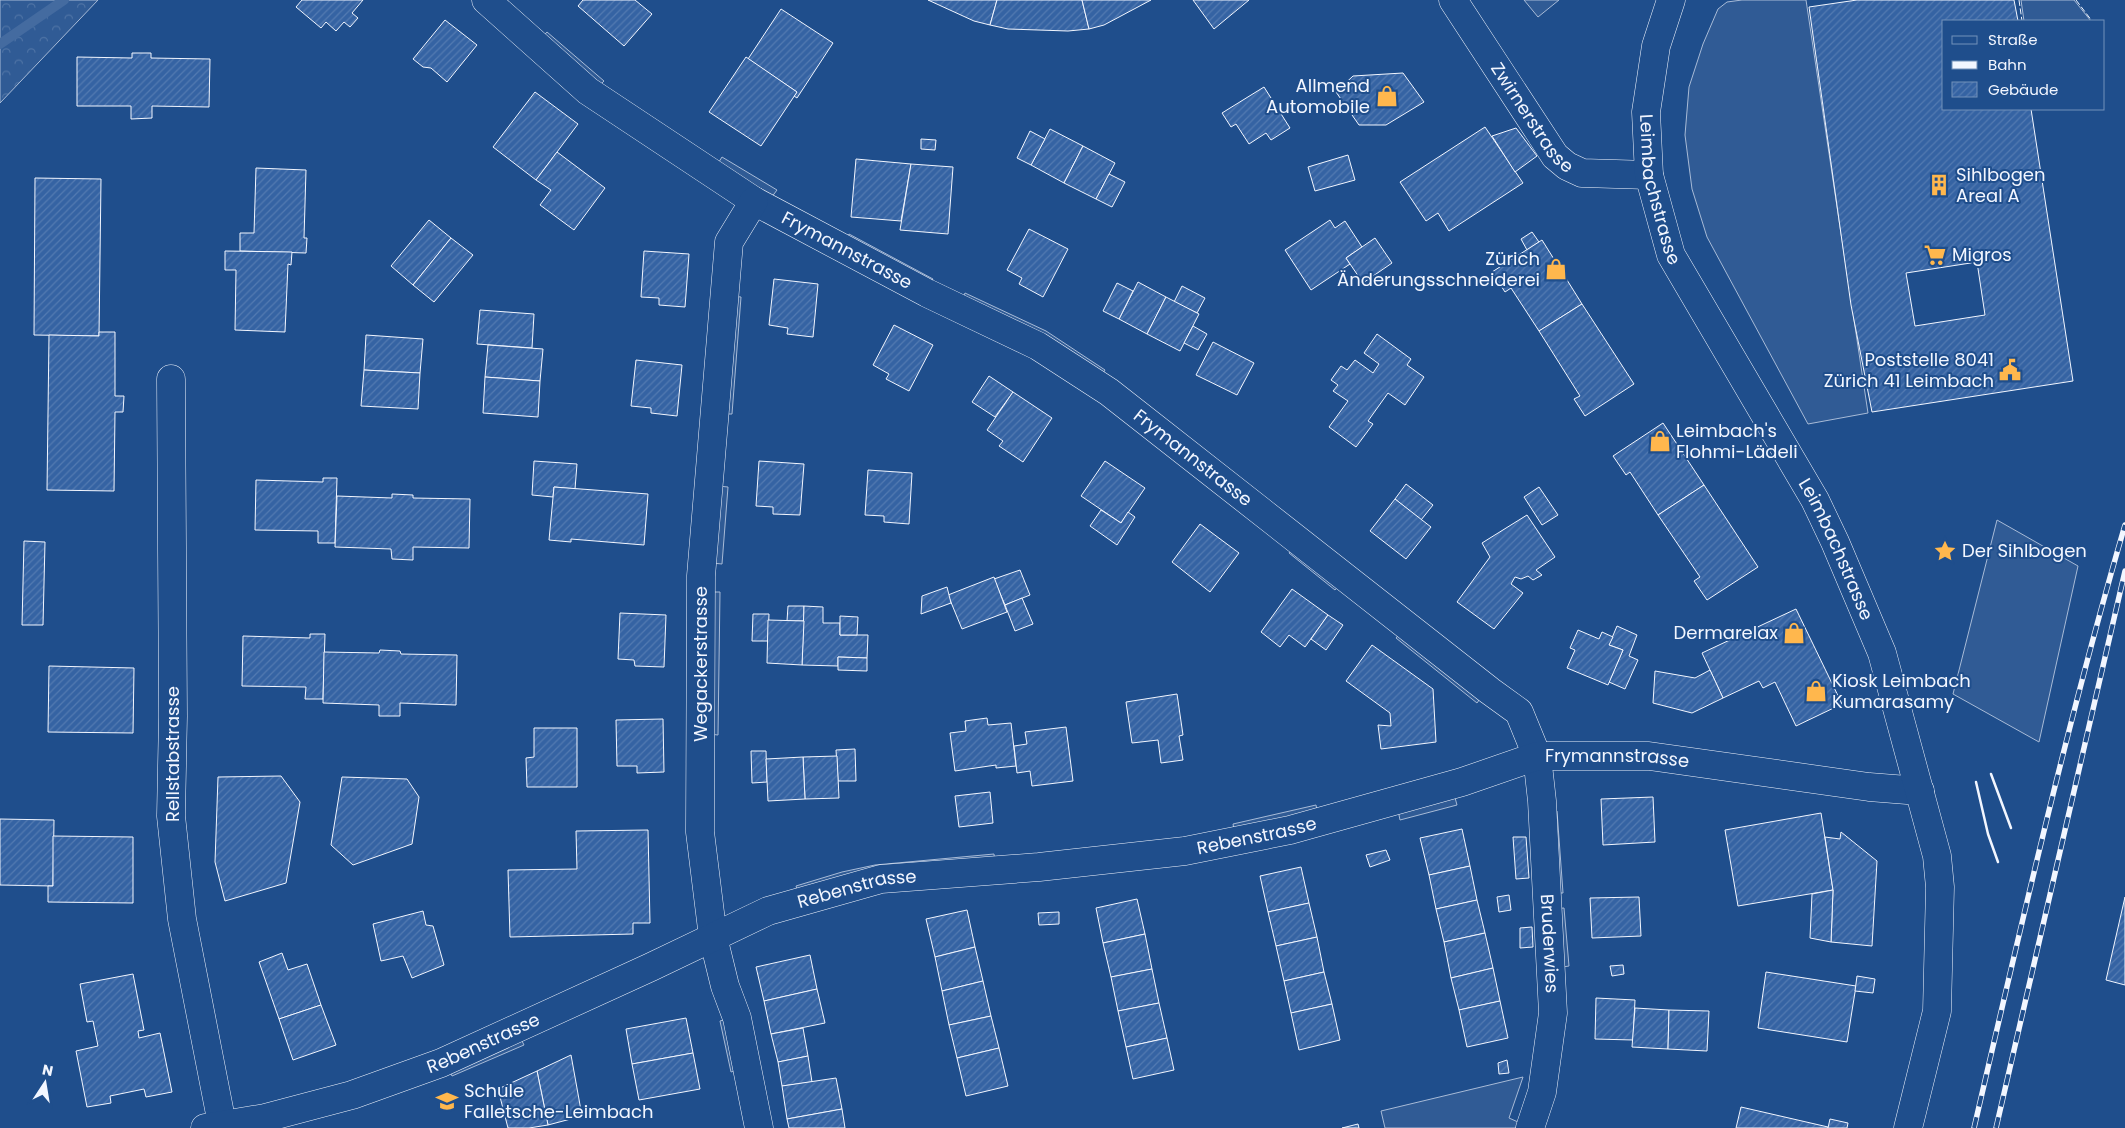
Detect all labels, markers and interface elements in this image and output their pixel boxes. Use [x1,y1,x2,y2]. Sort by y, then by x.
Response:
legend [1942,20,2105,110]
text: Straße [1988,29,2038,50]
text: Bahn [1988,54,2027,75]
street label: Zwirnerstrasse [1485,57,1579,178]
place label: Allmend Automobile [1266,73,1370,119]
text: Gebäude [1988,79,2058,100]
shop icon: Allmend Automobile [1374,83,1400,109]
street label: Leimbachstrasse [1634,113,1687,269]
place label: Sihlbogen Areal A [1956,162,2045,208]
building icon: Sihlbogen Areal A [1926,172,1952,198]
street label: Frymannstrasse [777,205,917,295]
supermarket icon: Migros [1922,242,1948,268]
place label: Migros [1952,242,2012,267]
place label: Zürich Änderungsschneiderei [1337,246,1540,292]
shop icon: Zürich Änderungsschneiderei [1543,256,1569,282]
place label: Poststelle 8041 Zürich 41 Leimbach [1824,347,1994,393]
public building icon: Poststelle 8041 Zürich 41 Leimbach [1997,357,2023,383]
street label: Frymannstrasse [1129,403,1258,512]
place label: Leimbach's Flohmi-Lädeli [1676,418,1798,464]
shop icon: Leimbach's Flohmi-Lädeli [1647,428,1673,454]
street label: Leimbachstrasse [1793,473,1880,624]
place icon: Der Sihlbogen [1932,538,1958,564]
place label: Der Sihlbogen [1962,538,2087,563]
street label: Wegackerstrasse [688,586,713,742]
place label: Dermarelax [1674,620,1778,645]
shop icon: Dermarelax [1781,620,1807,646]
place label: Kiosk Leimbach Kumarasamy [1832,668,1971,714]
shop icon: Kiosk Leimbach Kumarasamy [1803,678,1829,704]
street label: Rellstabstrasse [160,686,185,822]
street label: Frymannstrasse [1545,743,1691,774]
street label: Rebenstrasse [1195,810,1319,860]
street label: Rebenstrasse [794,863,917,914]
street label: Bruderwies [1535,893,1565,994]
street label: Rebenstrasse [423,1006,544,1079]
north arrow [20,1058,70,1108]
text: N [40,1059,55,1081]
place label: Schule Falletsche-Leimbach [464,1078,653,1124]
school or university icon: Schule Falletsche-Leimbach [434,1088,460,1114]

